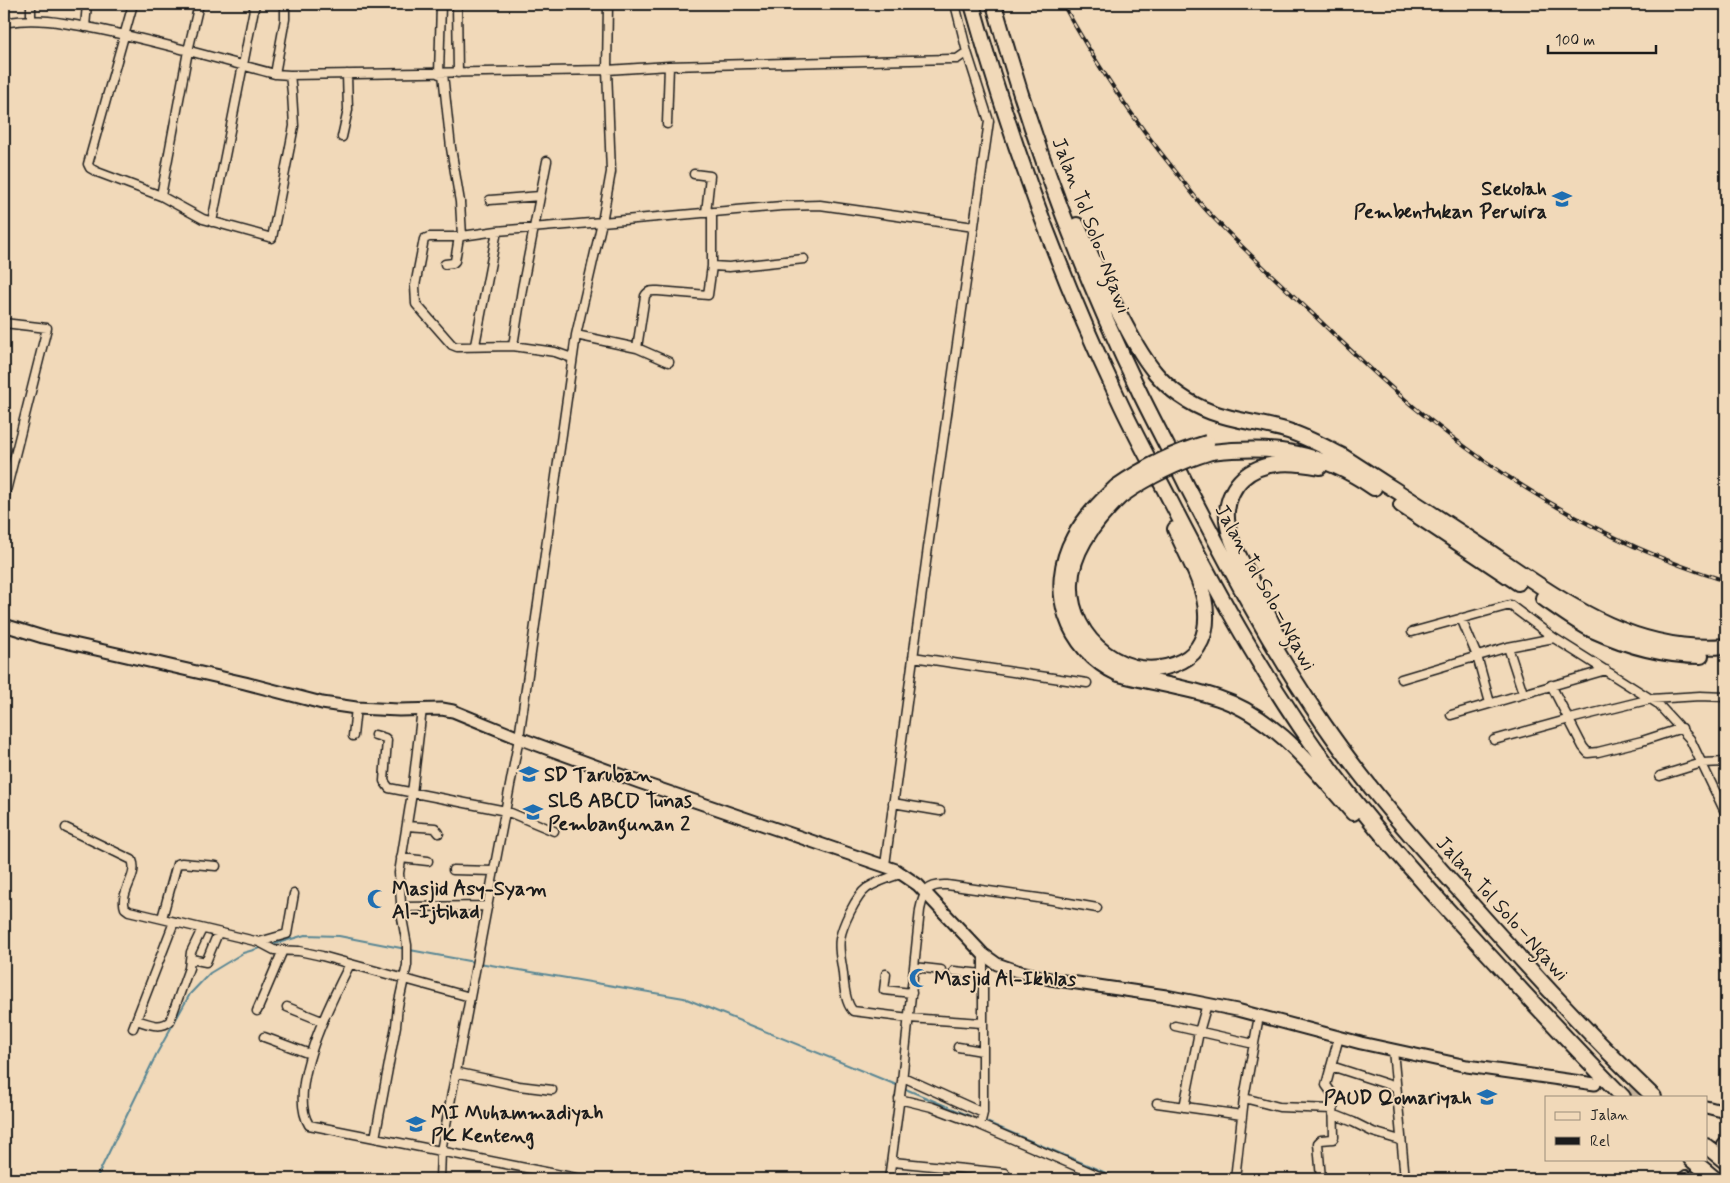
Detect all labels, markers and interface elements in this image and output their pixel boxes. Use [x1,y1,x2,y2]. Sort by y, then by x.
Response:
scale bar [1548,22,1655,54]
text: 100 m [1555,31,1595,51]
street label: Jalan Tol Solo–Ngawi [1043,134,1137,318]
place label: Sekolah Pembentukan Perwira [1354,176,1547,226]
school or university icon: Sekolah Pembentukan Perwira [1551,188,1573,210]
street label: Jalan Tol Solo–Ngawi [1206,500,1322,677]
place label: SD Taruban [544,762,652,789]
school or university icon: SD Taruban [518,763,540,785]
place label: SLB ABCD Tunas Pembangunan 2 [548,788,692,840]
school or university icon: SLB ABCD Tunas Pembangunan 2 [522,801,544,823]
street label: Jalan Tol Solo–Ngawi [1428,831,1574,989]
place label: Masjid Asy-Syam Al-Ijtihad [392,876,547,926]
mosque icon: Masjid Asy-Syam Al-Ijtihad [366,888,388,910]
place label: Masjid Al-Ikhlas [934,966,1076,993]
mosque icon: Masjid Al-Ikhlas [908,967,930,989]
place label: PAUD Qomariyah [1324,1085,1472,1112]
school or university icon: PAUD Qomariyah [1476,1086,1498,1108]
legend [1545,1096,1708,1160]
place label: MI Muhammadiyah PK Kenteng [431,1100,603,1150]
text: Jalan [1590,1106,1629,1126]
school or university icon: MI Muhammadiyah PK Kenteng [405,1113,427,1135]
text: Rel [1590,1132,1610,1152]

